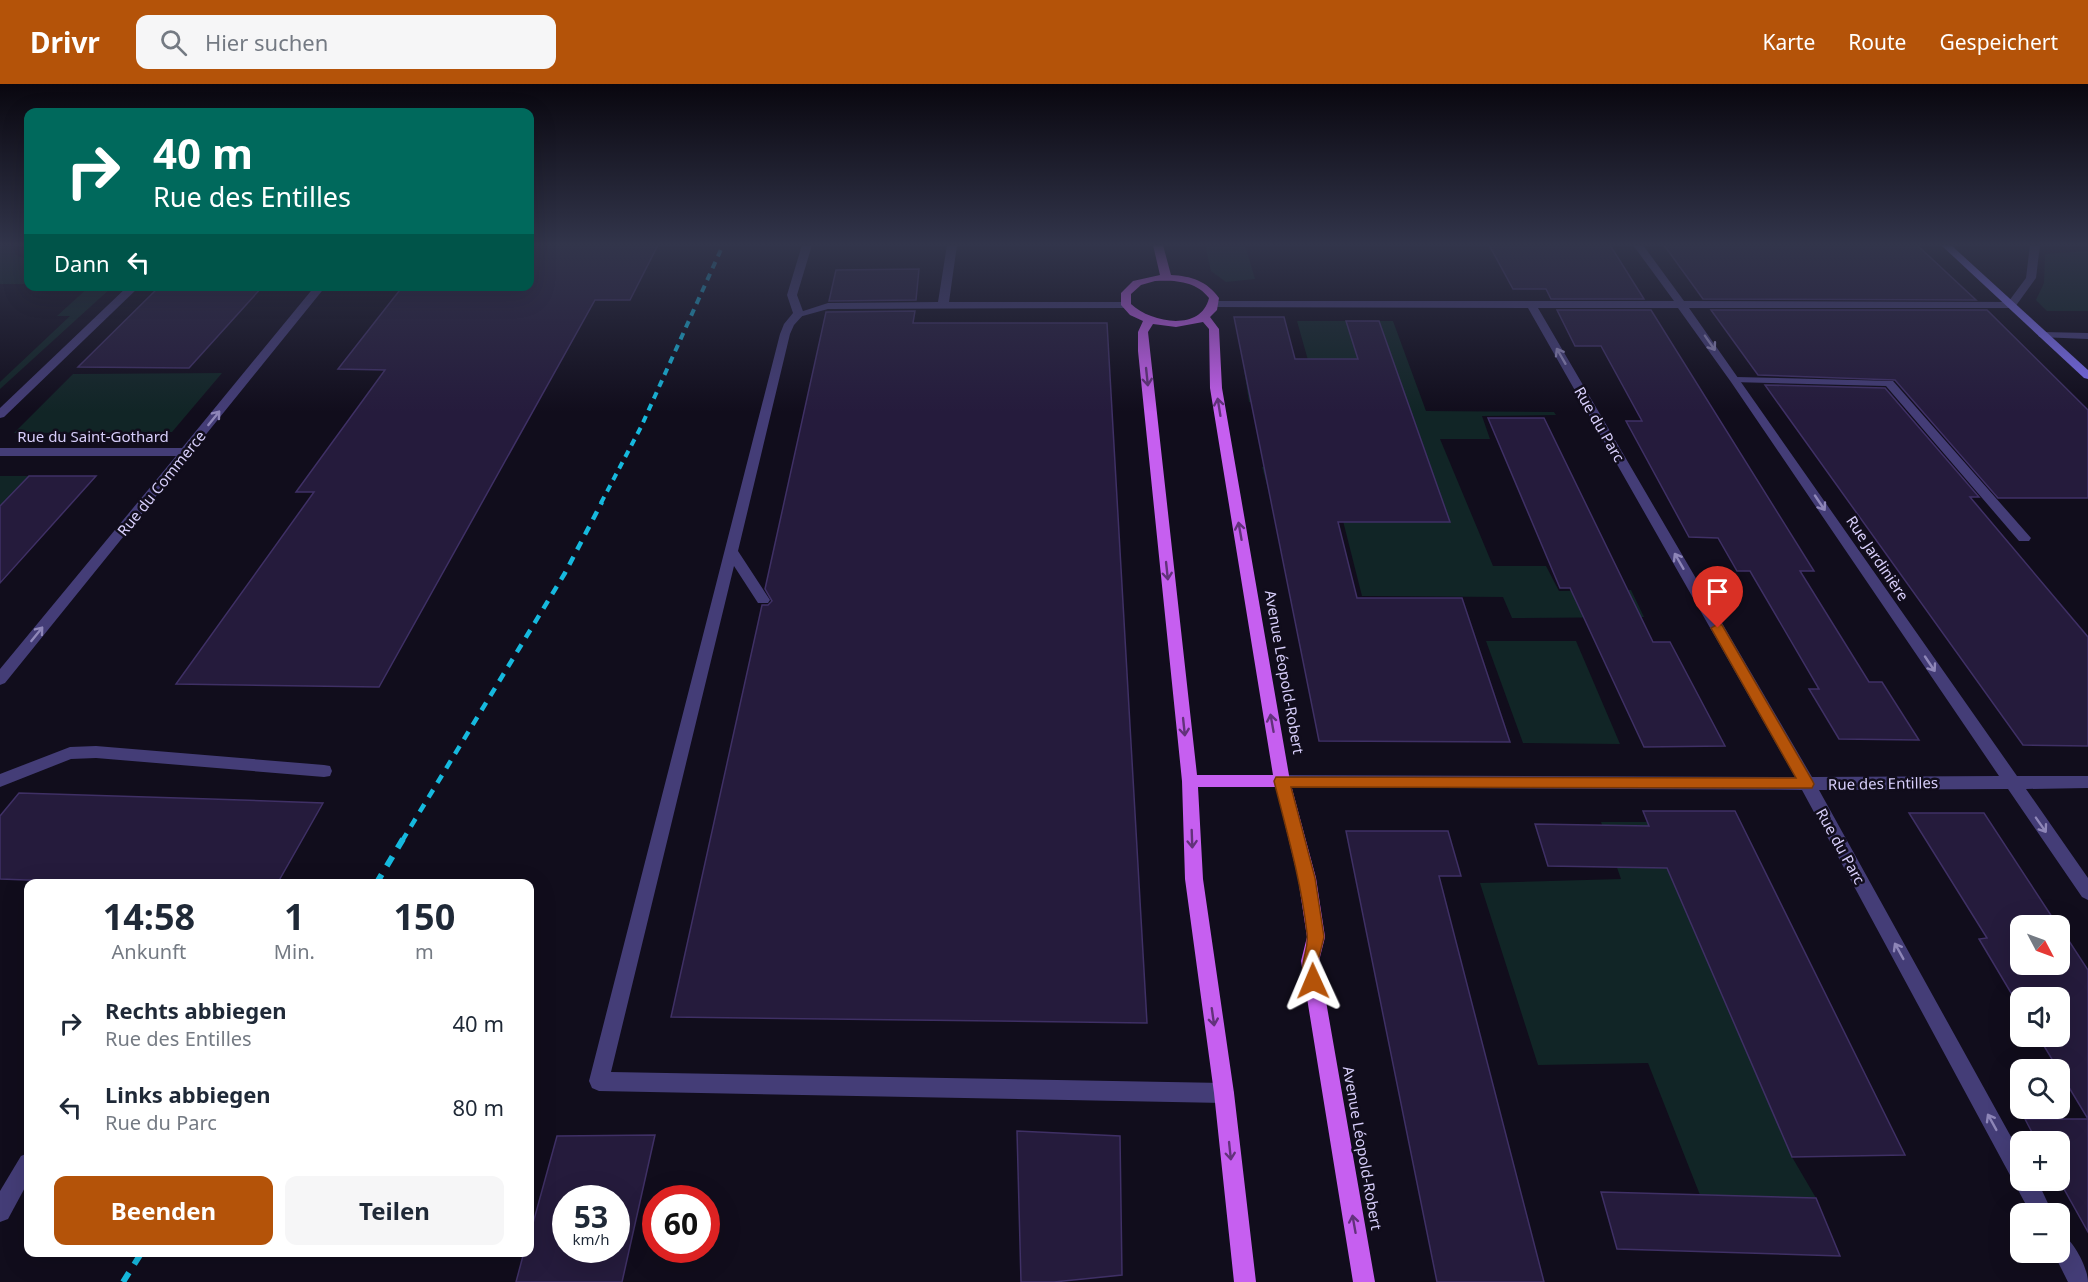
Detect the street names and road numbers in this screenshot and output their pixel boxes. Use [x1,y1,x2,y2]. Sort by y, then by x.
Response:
street label: Rue du Parc [1570,383,1630,465]
street label: Rue du Saint-Gothard [17,426,169,446]
street label: Rue du Commerce [112,426,210,540]
street label: Rue Jardinière [1842,512,1914,604]
street label: Avenue Léopold-Robert [1261,589,1309,756]
street label: Rue des Entilles [1828,772,1938,794]
street label: Rue du Parc [1812,804,1870,888]
street label: Avenue Léopold-Robert [1339,1065,1387,1232]

